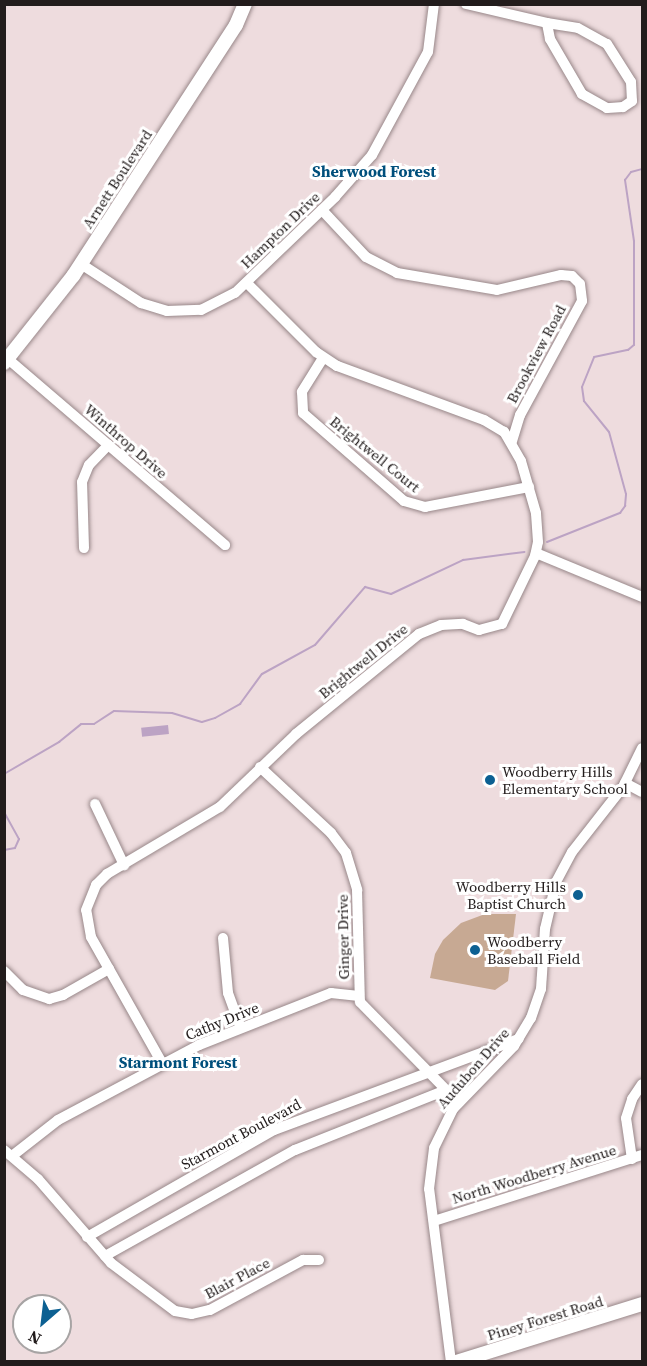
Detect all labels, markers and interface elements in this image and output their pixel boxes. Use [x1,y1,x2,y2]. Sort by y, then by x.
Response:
street label: Arnett Boulevard [78,126,156,232]
district label: Sherwood Forest [312,161,436,181]
street label: Hampton Drive [237,188,323,272]
street label: Brookview Road [503,302,569,406]
street label: Winthrop Drive [81,400,171,482]
street label: Brightwell Court [326,412,424,496]
street label: Brightwell Drive [315,620,411,702]
place label: Woodberry Hills Elementary School [502,762,628,797]
marker: Woodberry Hills Elementary School [483,773,497,787]
place label: Woodberry Hills Baptist Church [456,877,566,912]
marker: Woodberry Hills Baptist Church [571,888,585,902]
street label: Ginger Drive [333,894,353,980]
place label: Woodberry Baseball Field [487,932,580,967]
marker: Woodberry Baseball Field [468,943,482,957]
street label: Cathy Drive [183,998,261,1044]
street label: Audubon Drive [433,1024,513,1112]
district label: Starmont Forest [119,1052,237,1072]
street label: Starmont Boulevard [178,1095,304,1173]
street label: North Woodberry Avenue [450,1140,618,1208]
street label: Blair Place [201,1253,273,1303]
street label: Piney Forest Road [485,1292,605,1344]
north arrow [12,1294,72,1354]
text: N [24,1326,45,1351]

